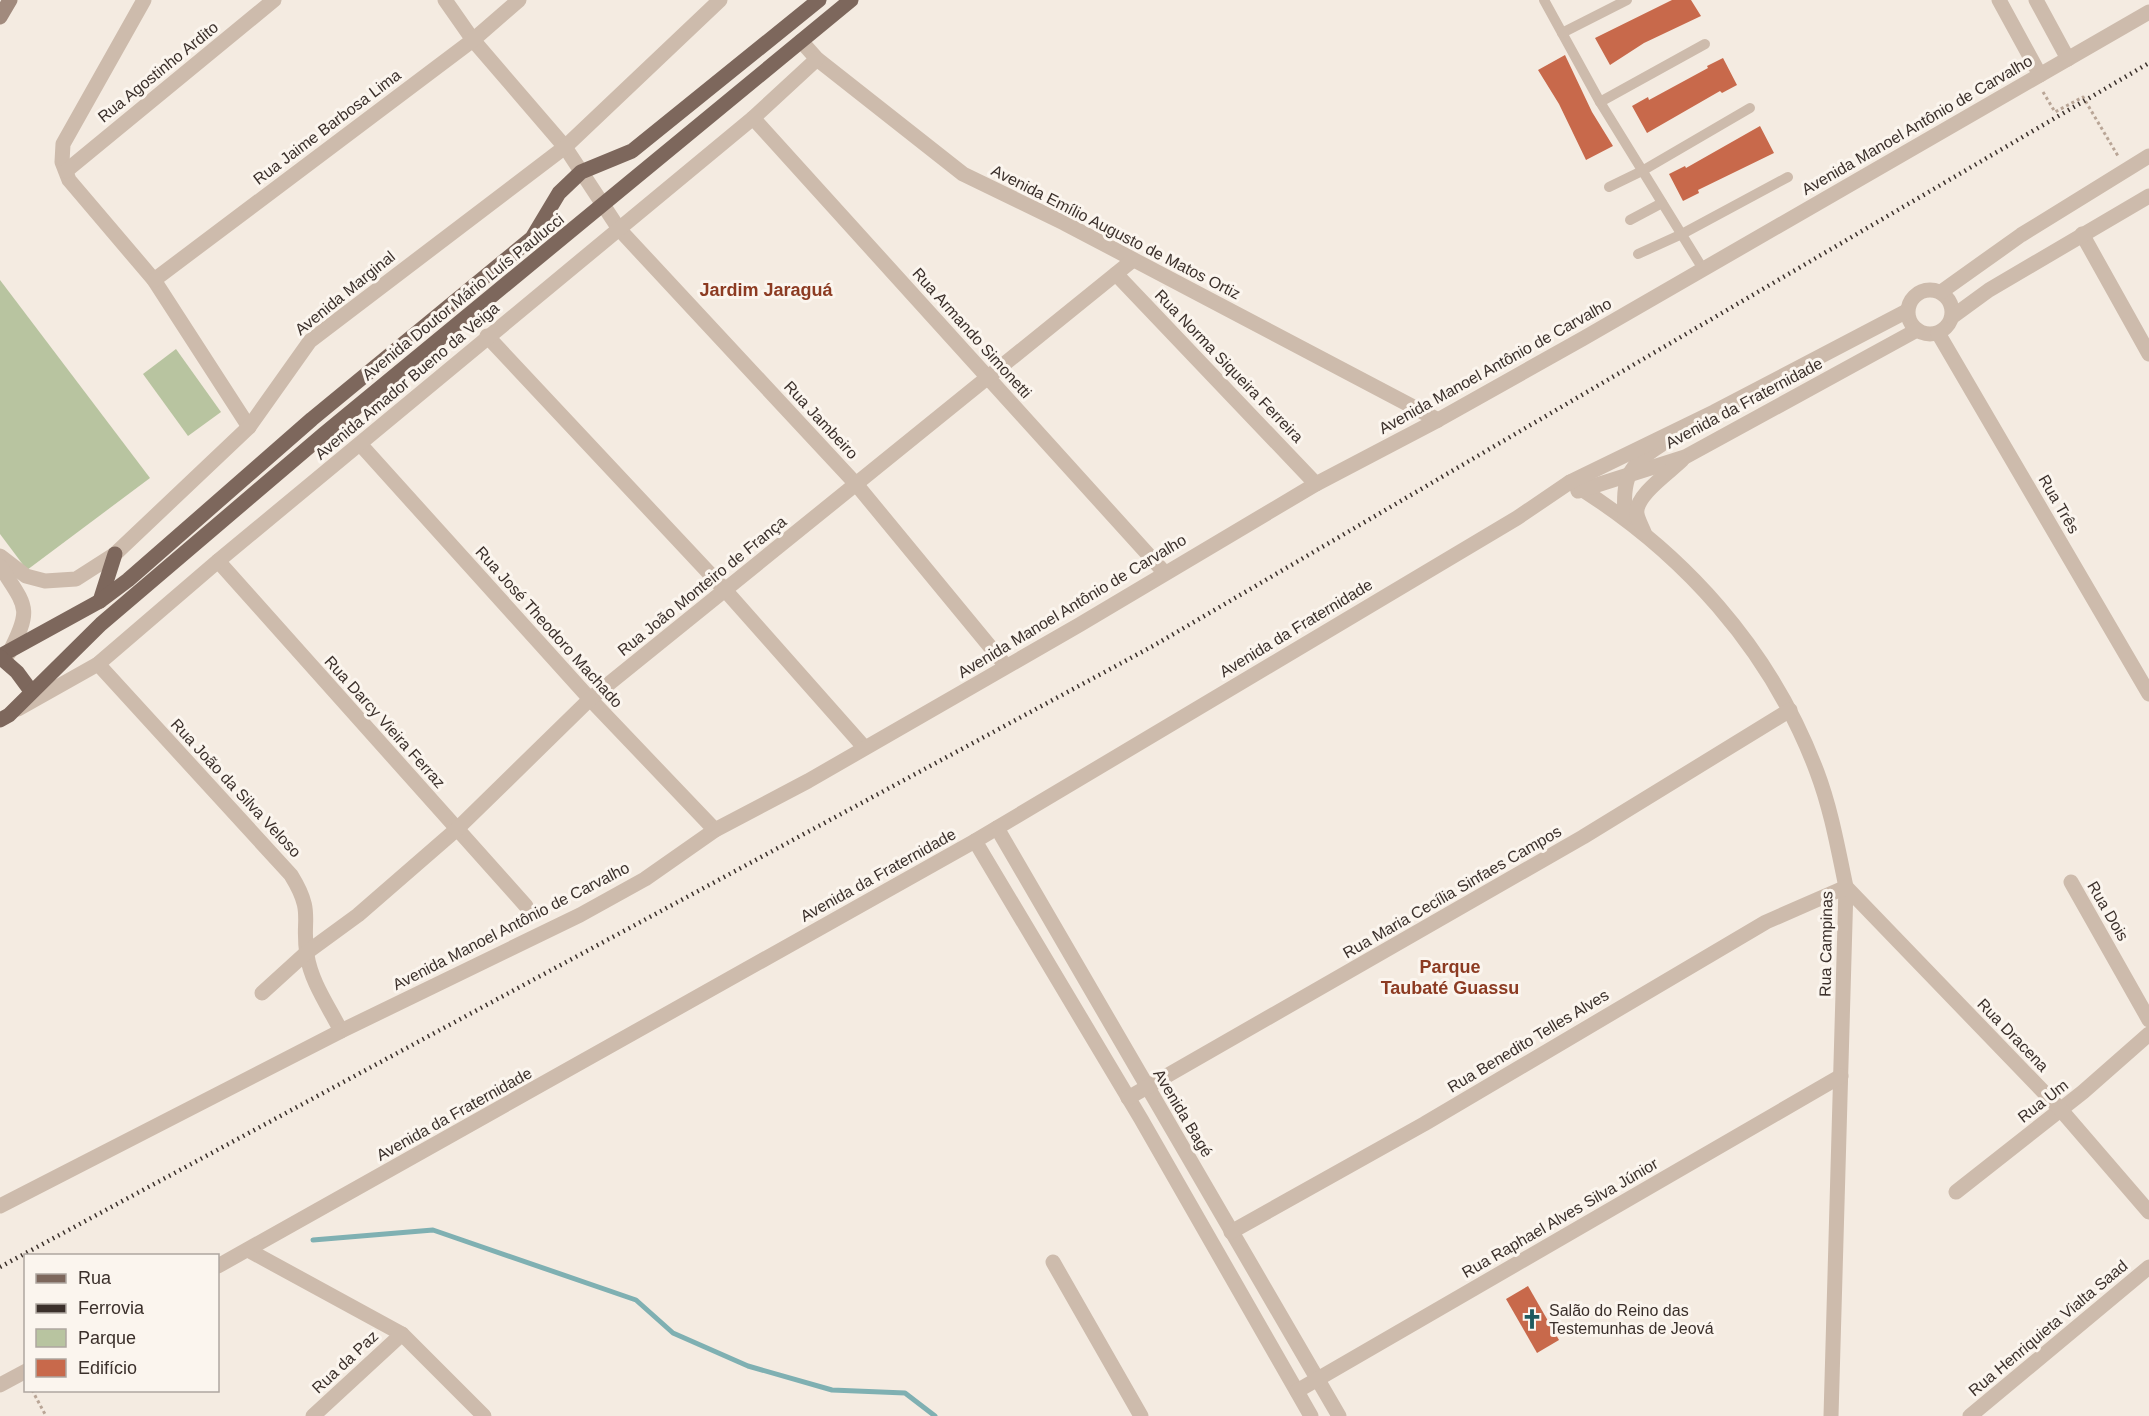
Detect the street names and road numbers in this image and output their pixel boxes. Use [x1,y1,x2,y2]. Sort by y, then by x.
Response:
street label: Rua Agostinho Ardito [95,18,221,126]
street label: Avenida Manoel Antônio de Carvalho [1799,52,2035,198]
street label: Rua Jaime Barbosa Lima [250,66,404,188]
street label: Avenida Emílio Augusto de Matos Ortiz [989,162,1243,302]
street label: Avenida Doutor Mário Luís Paulucci [359,210,567,384]
street label: Avenida Marginal [292,248,398,338]
street label: Rua Armando Simonetti [909,265,1035,401]
street label: Rua Norma Siqueira Ferreira [1152,286,1307,446]
street label: Avenida Manoel Antônio de Carvalho [1376,295,1614,437]
street label: Avenida Amador Bueno da Veiga [312,299,502,463]
street label: Avenida da Fraternidade [1663,354,1825,452]
street label: Rua Jambeiro [781,378,861,462]
street label: Rua Três [2035,472,2083,536]
street label: Rua João Monteiro de França [614,513,790,659]
street label: Avenida Manoel Antônio de Carvalho [955,531,1189,681]
street label: Rua José Theodoro Machado [472,543,626,711]
street label: Avenida da Fraternidade [1217,576,1375,680]
street label: Rua Darcy Vieira Ferraz [321,653,449,791]
street label: Rua João da Silva Veloso [168,716,304,861]
street label: Rua Maria Cecília Sinfaes Campos [1340,822,1564,962]
street label: Avenida da Fraternidade [797,825,959,925]
street label: Avenida Manoel Antônio de Carvalho [390,859,632,993]
street label: Rua Dois [2084,878,2132,944]
street label: Rua Campinas [1817,891,1835,997]
street label: Rua Benedito Telles Alves [1444,986,1612,1096]
street label: Rua Dracena [1974,995,2052,1075]
street label: Avenida da Fraternidade [373,1064,535,1164]
street label: Avenida Bagé [1150,1066,1216,1160]
street label: Rua Um [2015,1076,2071,1126]
street label: Rua Raphael Alves Silva Júnior [1459,1154,1661,1281]
street label: Rua Henriquieta Vialta Saad [1965,1257,2131,1399]
street label: Rua da Paz [309,1327,381,1397]

